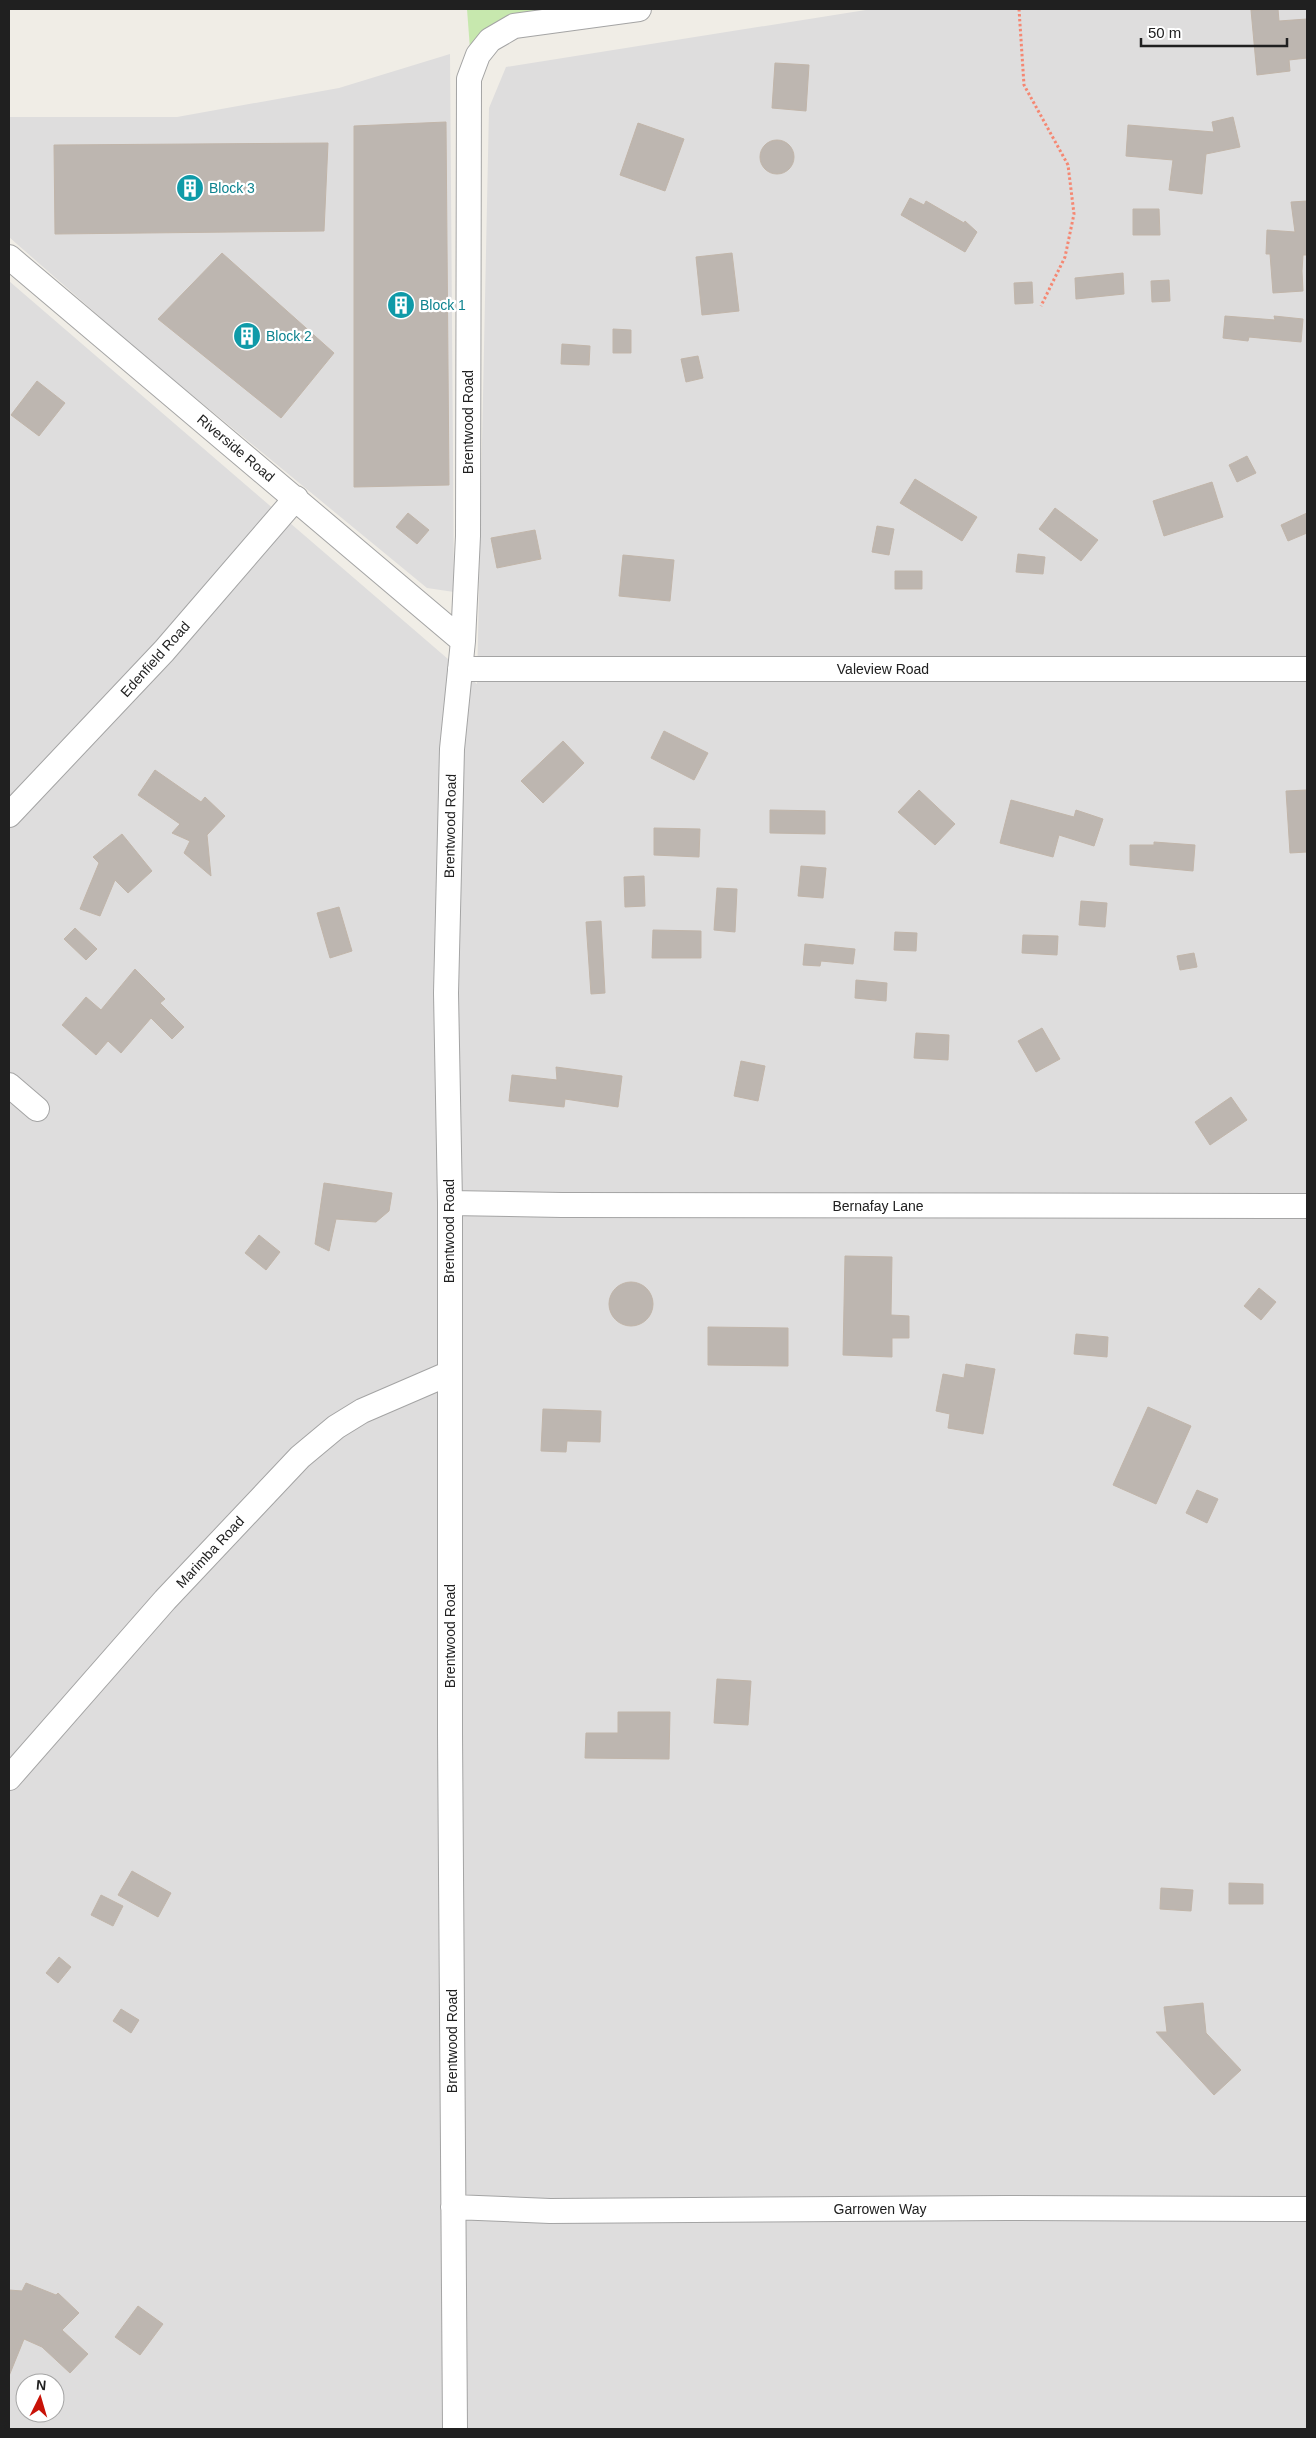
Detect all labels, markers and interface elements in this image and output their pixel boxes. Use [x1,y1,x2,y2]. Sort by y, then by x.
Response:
scale bar [1141,15,1287,47]
text: 50 m [1148,24,1181,41]
building icon: Block 3 [175,173,205,203]
place label: Block 3 [209,180,255,196]
building icon: Block 1 [386,290,416,320]
place label: Block 1 [420,297,466,313]
building icon: Block 2 [232,321,262,351]
place label: Block 2 [266,328,312,344]
street label: Brentwood Road [460,370,476,474]
street label: Riverside Road [194,411,278,485]
street label: Edenfield Road [117,618,193,700]
street label: Valeview Road [837,661,929,677]
street label: Brentwood Road [441,774,459,878]
street label: Brentwood Road [441,1179,457,1283]
street label: Bernafay Lane [832,1198,924,1214]
street label: Marimba Road [173,1513,247,1591]
street label: Brentwood Road [442,1584,458,1688]
street label: Brentwood Road [444,1989,460,2093]
street label: Garrowen Way [834,2201,926,2217]
north arrow [15,2373,65,2423]
text: N [35,2377,47,2393]

